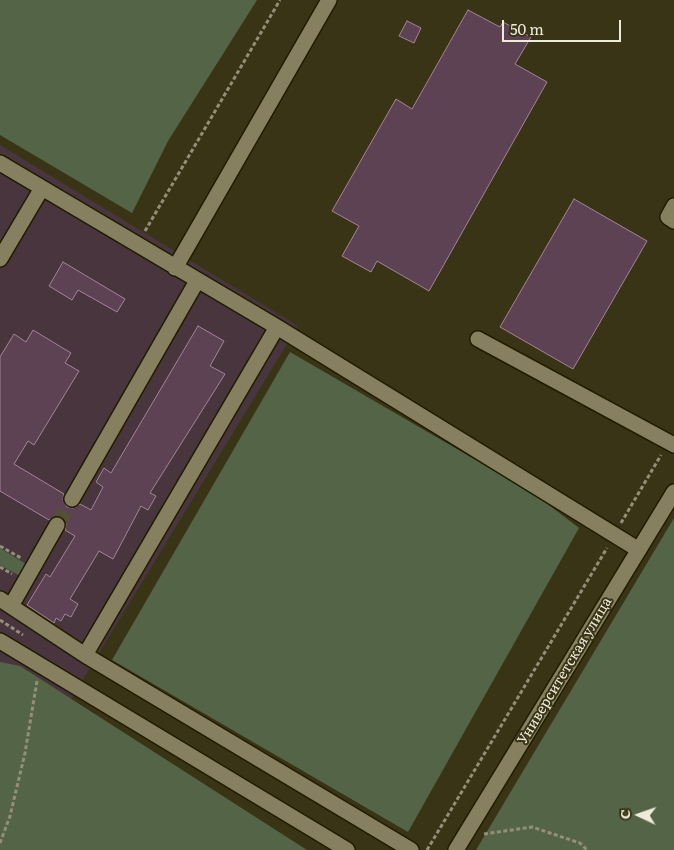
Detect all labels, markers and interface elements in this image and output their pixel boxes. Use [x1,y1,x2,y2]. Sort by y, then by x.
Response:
scale bar [504,10,623,42]
text: 50 m [510,17,544,40]
street label: Университетская улица [514,594,616,748]
north arrow [614,790,664,840]
text: С [614,809,634,820]

